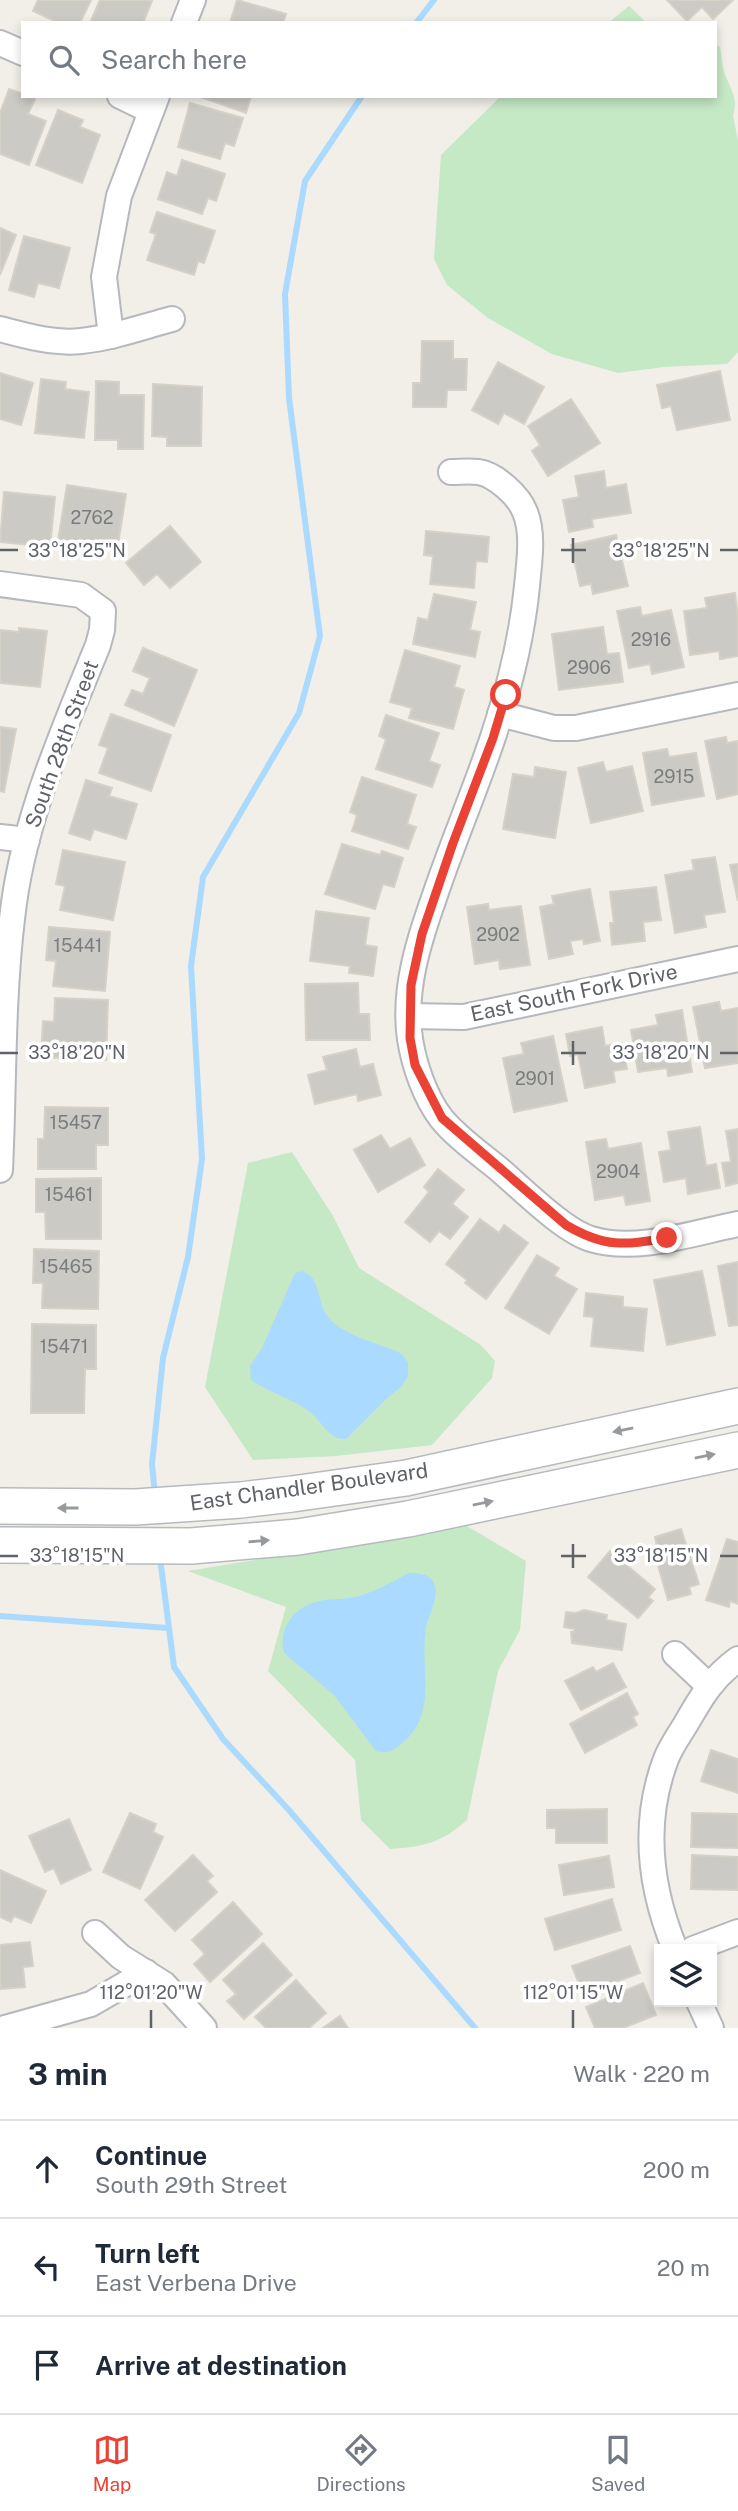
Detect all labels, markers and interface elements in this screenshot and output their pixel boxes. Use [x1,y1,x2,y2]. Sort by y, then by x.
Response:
search box [21,21,717,98]
icon: search [45,41,83,79]
text: Search here [101,44,247,75]
house number: 2762 [70,507,114,528]
text: 33°18'25"N [28,540,126,561]
text: 33°18'25"N [612,540,710,561]
house number: 2916 [631,629,671,650]
street label: South 28th Street [20,657,103,831]
house number: 2906 [567,657,611,678]
route start [490,679,521,710]
house number: 2915 [654,766,694,787]
house number: 2902 [476,924,520,945]
house number: 15441 [54,935,102,956]
street label: East South Fork Drive [468,958,680,1027]
text: 33°18'20"N [28,1042,126,1063]
text: 33°18'20"N [612,1042,710,1063]
house number: 2901 [515,1068,555,1089]
house number: 15457 [50,1112,102,1133]
house number: 2904 [596,1161,640,1182]
house number: 15461 [45,1184,93,1205]
route end [651,1222,682,1253]
house number: 15465 [40,1256,92,1277]
house number: 15471 [40,1336,88,1357]
one-way arrow [612,1425,634,1436]
one-way arrow [694,1451,716,1462]
street label: East Chandler Boulevard [188,1457,430,1516]
one-way arrow [472,1498,494,1509]
one-way arrow [56,1502,78,1514]
one-way arrow [248,1535,270,1546]
text: 33°18'15"N [30,1545,124,1566]
text: 33°18'15"N [614,1545,708,1566]
map controls [654,1944,717,2007]
button: layers [654,1944,717,2007]
text: 112°01'20"W [99,1982,203,2003]
text: 112°01'15"W [523,1982,623,2003]
text: 3 min [28,2056,107,2092]
text: Walk · 220 m [573,2060,710,2087]
text: Continue [95,2140,207,2171]
icon: ahead [28,2150,66,2188]
text: 200 m [643,2156,710,2183]
text: South 29th Street [95,2171,288,2198]
text: Turn left [95,2238,200,2269]
icon: left [28,2248,66,2286]
text: 20 m [657,2254,710,2281]
text: East Verbena Drive [95,2269,297,2296]
icon: arrive [28,2346,66,2384]
text: Arrive at destination [95,2350,347,2381]
tab: Map [93,2431,131,2495]
tab: Directions [316,2431,406,2495]
tab: Saved [591,2431,645,2495]

